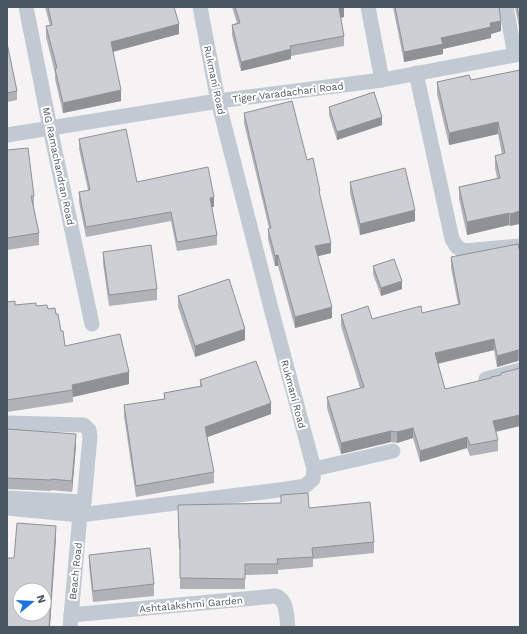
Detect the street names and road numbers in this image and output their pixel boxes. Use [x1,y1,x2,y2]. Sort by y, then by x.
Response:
street label: Rukmani Road [202,45,227,116]
street label: Tiger Varadachari Road [232,80,344,105]
street label: MG Ramachandran Road [41,106,76,226]
street label: Rukmani Road [279,359,308,429]
street label: Beach Road [67,542,84,600]
street label: Ashtalakshmi Garden [139,594,243,615]

